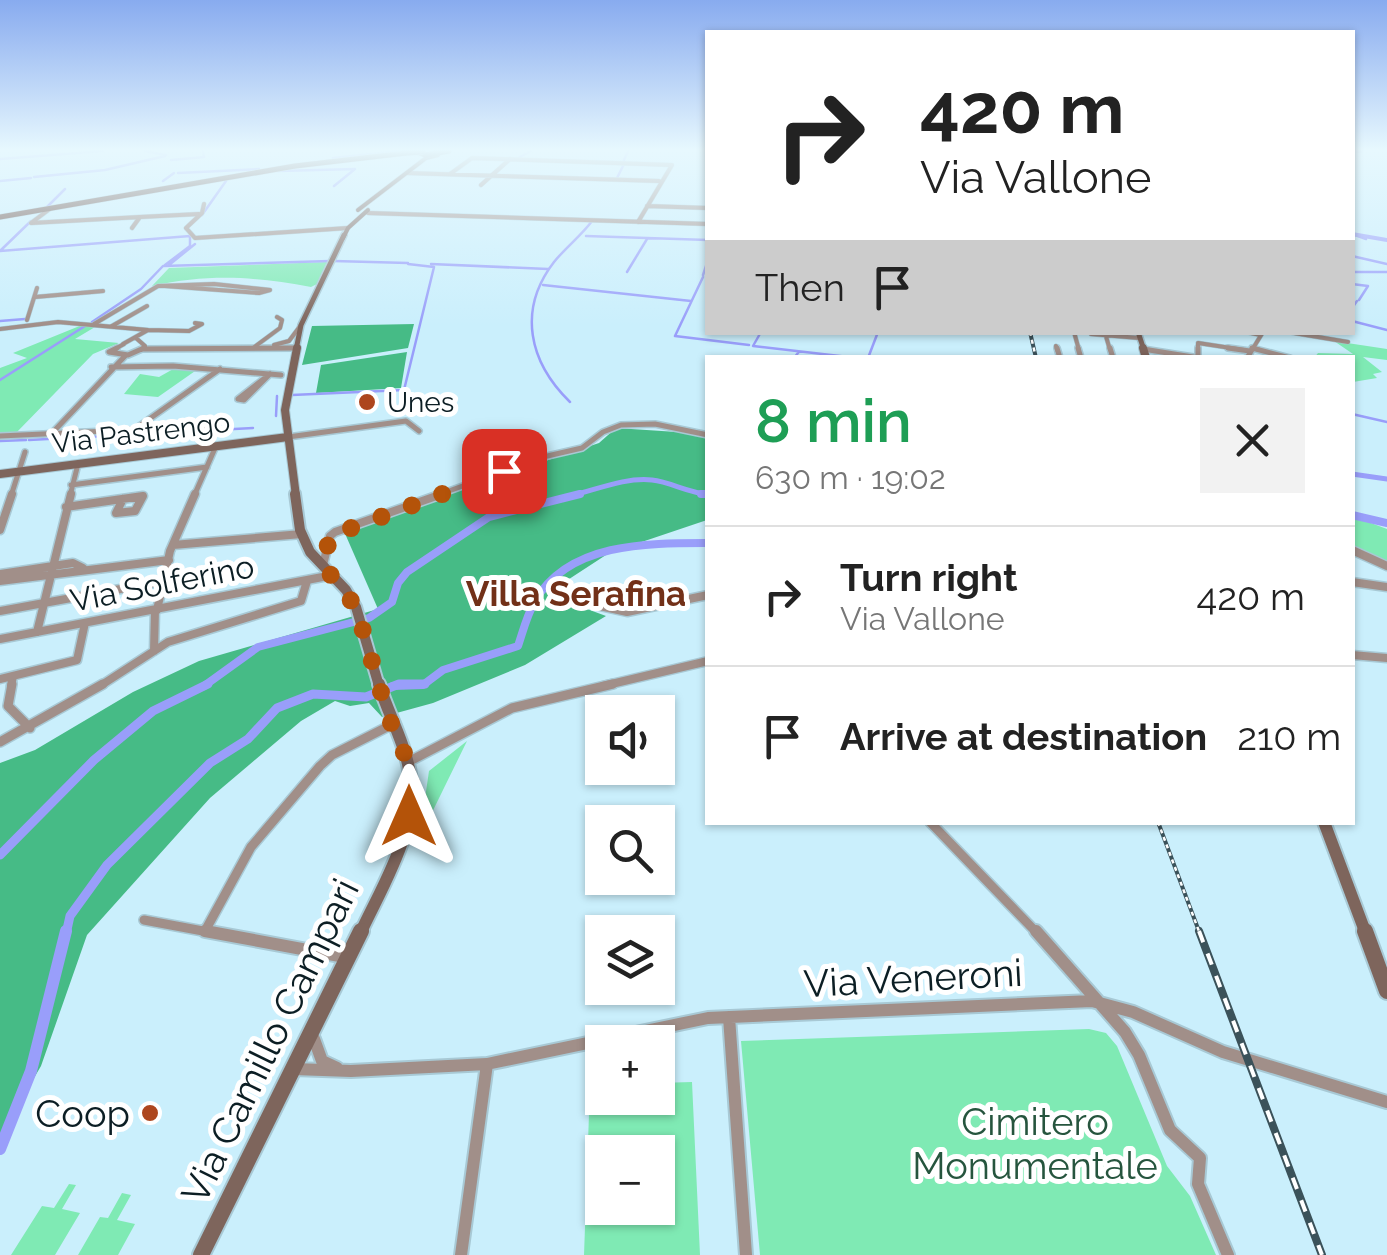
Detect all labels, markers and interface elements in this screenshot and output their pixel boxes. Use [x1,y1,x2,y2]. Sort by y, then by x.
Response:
text: 420 m [920,67,1124,149]
icon: right [755,70,885,200]
text: Via Vallone [920,151,1151,204]
icon: arrive [865,260,920,315]
text: Then [755,265,845,310]
place label: Unes [387,386,454,419]
text: 8 min [755,386,912,456]
button: close [1200,388,1305,493]
marker: Unes [356,391,378,413]
street label: Via Pastrengo [50,406,232,460]
pin [462,429,547,514]
icon: arrive [477,444,532,499]
text: 630 m · 19:02 [755,459,946,496]
street label: Via Solferino [67,547,257,619]
text: Turn right [840,555,1017,600]
icon: right [755,569,810,624]
district label: Villa Serafina [466,573,686,614]
text: 420 m [1197,574,1305,619]
text: Via Vallone [840,600,1005,637]
map controls [585,695,675,1225]
button: sound [585,695,675,785]
icon: arrive [755,709,810,764]
text: Arrive at destination [840,714,1207,759]
text: 210 m [1237,714,1341,759]
position arrow [357,764,461,868]
button: search [585,805,675,895]
street label: Via Camillo Campari [172,872,368,1210]
button: layers [585,915,675,1005]
street label: Via Veneroni [802,950,1024,1006]
button: + [585,1025,675,1115]
place label: Coop [35,1091,130,1136]
park label: Cimitero Monumentale [912,1099,1158,1188]
marker: Coop [139,1102,161,1124]
button: − [585,1135,675,1225]

